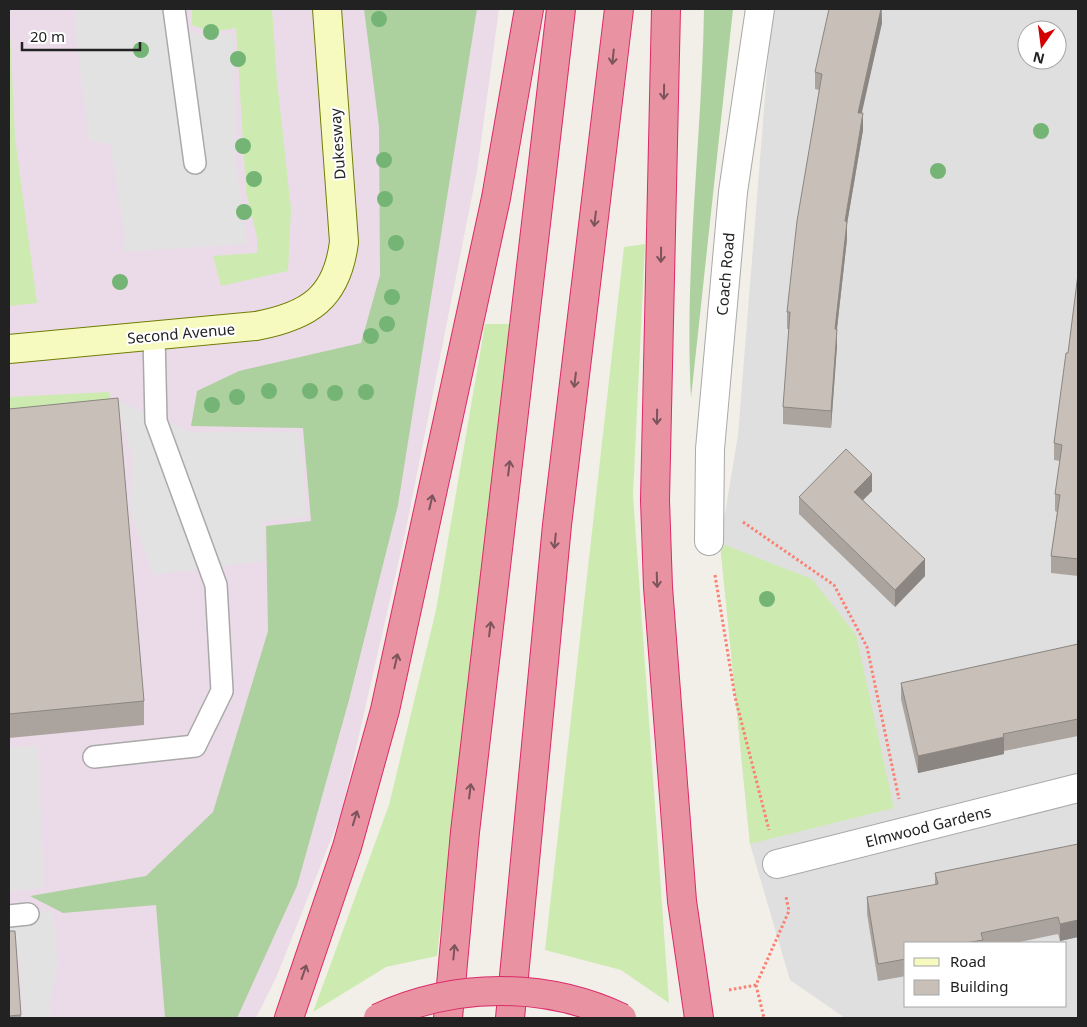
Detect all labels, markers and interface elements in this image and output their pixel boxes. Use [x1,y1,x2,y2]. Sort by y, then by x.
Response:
scale bar [22,20,140,52]
north arrow [1017,20,1067,70]
text: 20 m [30,26,65,46]
text: N [1031,48,1047,69]
one-way arrow [609,49,618,65]
one-way arrow [660,84,669,100]
street label: Dukesway [324,107,349,180]
one-way arrow [590,210,600,226]
street label: Coach Road [711,232,739,316]
one-way arrow [656,246,666,263]
street label: Second Avenue [126,318,236,348]
one-way arrow [570,372,580,388]
one-way arrow [652,409,662,425]
one-way arrow [504,460,514,476]
one-way arrow [427,494,436,510]
one-way arrow [551,533,560,549]
one-way arrow [653,572,662,588]
one-way arrow [485,622,495,638]
one-way arrow [392,653,401,669]
one-way arrow [465,783,475,799]
street label: Elmwood Gardens [863,801,993,851]
one-way arrow [351,810,361,826]
legend [904,942,1067,1007]
one-way arrow [450,945,459,961]
text: Road [950,951,986,971]
one-way arrow [300,965,309,980]
text: Building [950,976,1008,996]

